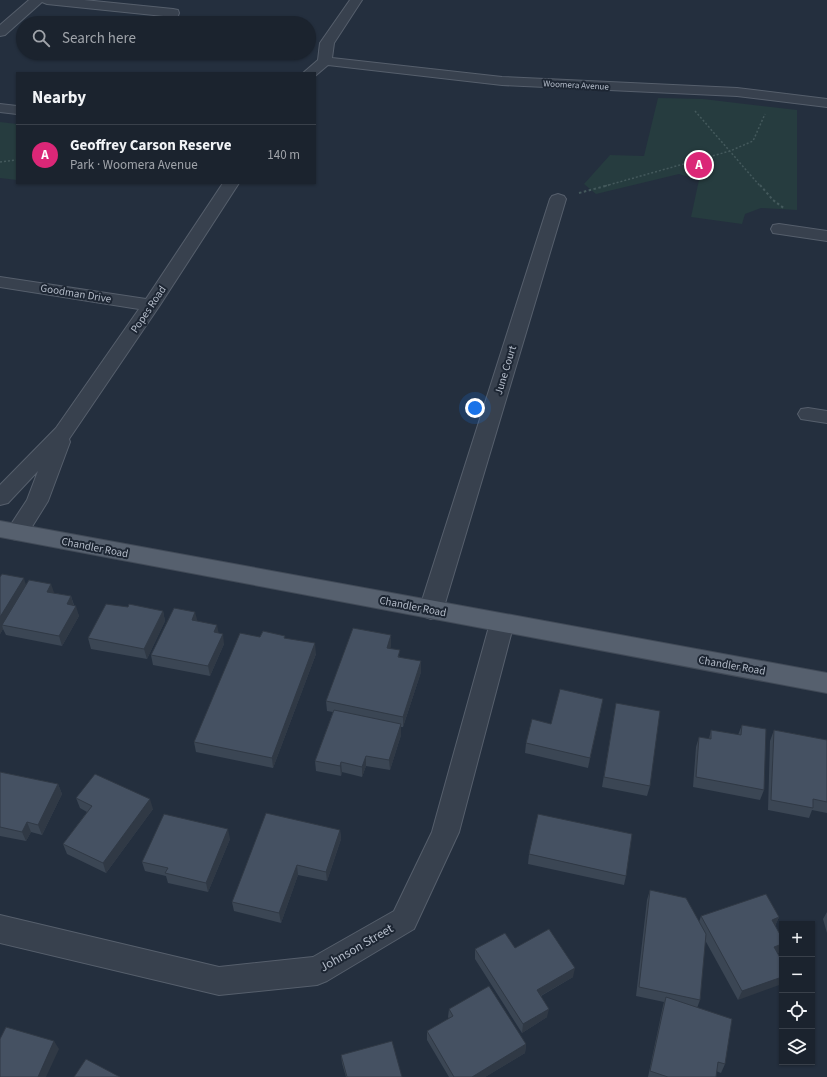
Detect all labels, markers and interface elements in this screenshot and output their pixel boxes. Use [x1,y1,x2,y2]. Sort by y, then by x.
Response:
search box [16,16,316,60]
icon: search [30,27,52,49]
text: Search here [62,28,136,49]
street label: Woomera Avenue [543,77,610,94]
text: Nearby [32,86,86,110]
text: Geoffrey Carson Reserve [70,135,232,156]
text: A [41,146,49,164]
text: 140 m [267,146,300,164]
pin: A [686,150,712,180]
text: Park · Woomera Avenue [70,156,198,174]
street label: Goodman Drive [39,280,113,307]
street label: Popes Road [127,283,170,336]
street label: June Court [491,343,520,397]
your location [465,398,485,418]
street label: Chandler Road [60,534,130,561]
street label: Chandler Road [378,593,448,620]
street label: Chandler Road [697,652,767,679]
street label: Johnson Street [316,919,397,976]
map controls [779,921,815,1065]
button: + [779,921,815,957]
button: − [779,957,815,993]
button: locate [779,993,815,1029]
button: layers [779,1029,815,1065]

